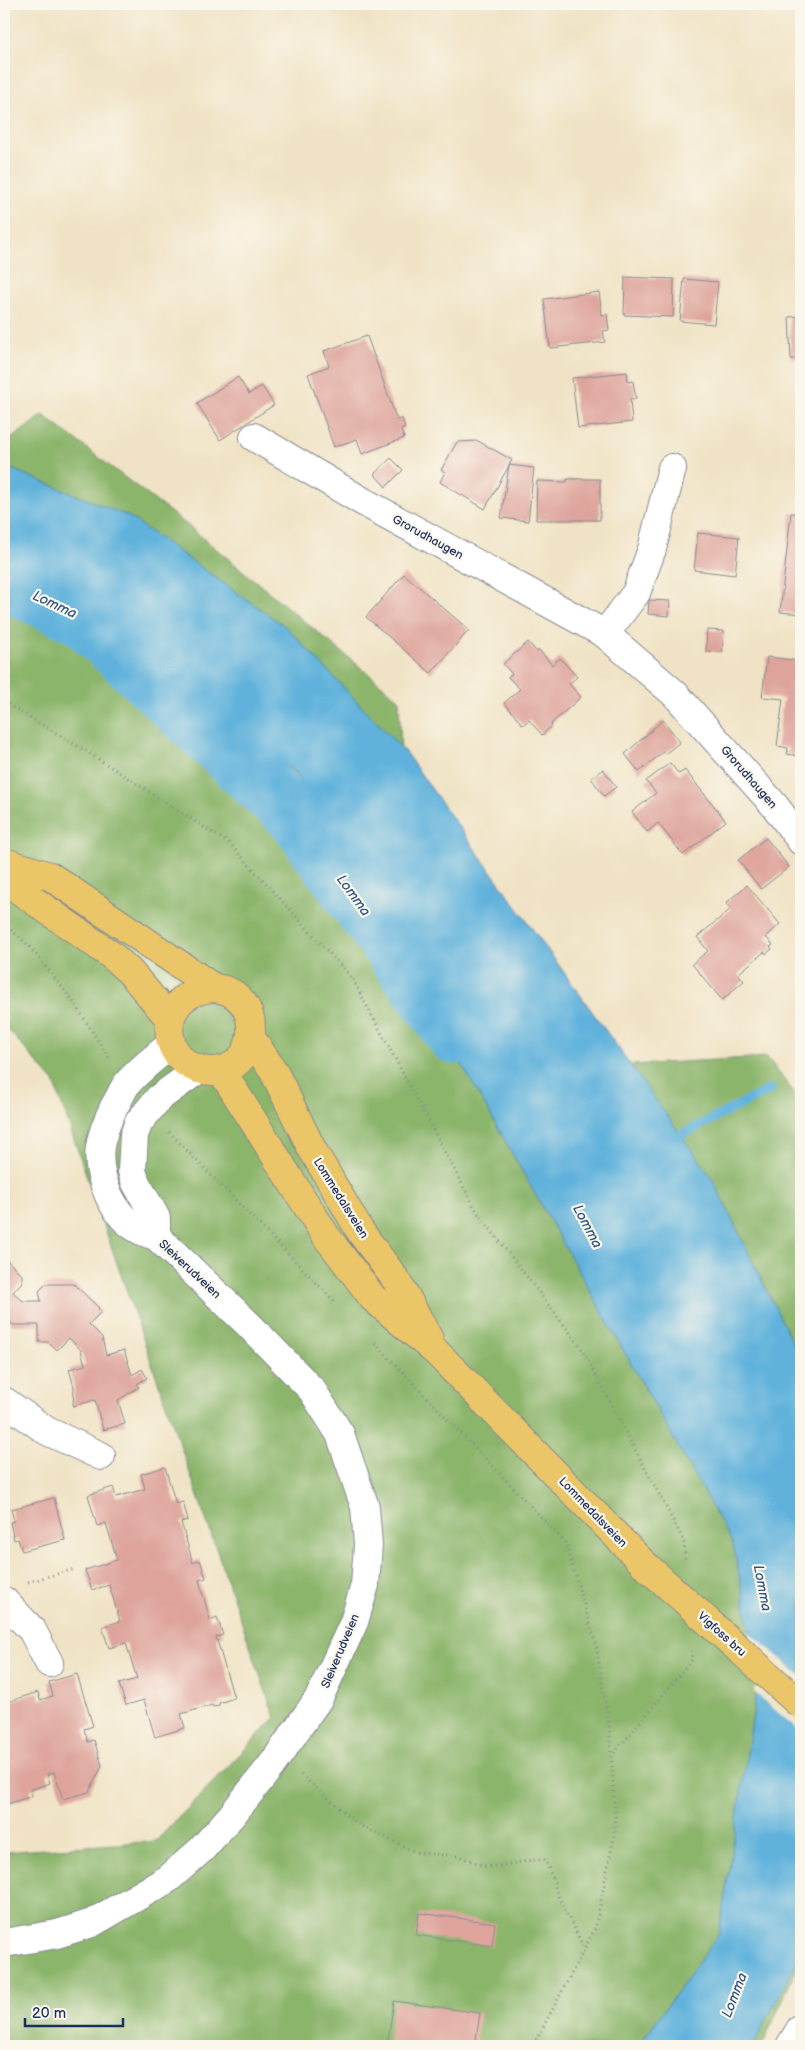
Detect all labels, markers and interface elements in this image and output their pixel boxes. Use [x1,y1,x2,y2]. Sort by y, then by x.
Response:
street label: Grorudhaugen [390,512,466,563]
water label: Lomma [30,587,80,622]
street label: Grorudhaugen [717,743,780,812]
water label: Lomma [333,871,374,919]
street label: Lommedalsveien [310,1155,371,1241]
water label: Lomma [569,1202,606,1251]
street label: Sleiverudveien [155,1237,224,1302]
street label: Lommedalsveien [555,1474,630,1551]
water label: Lomma [750,1564,775,1613]
street label: Vigfoss bru [694,1609,749,1660]
street label: Sleiverudveien [318,1611,363,1691]
water label: Lomma [718,1970,751,2020]
scale bar [25,1995,122,2027]
text: 20 m [32,2004,66,2023]

